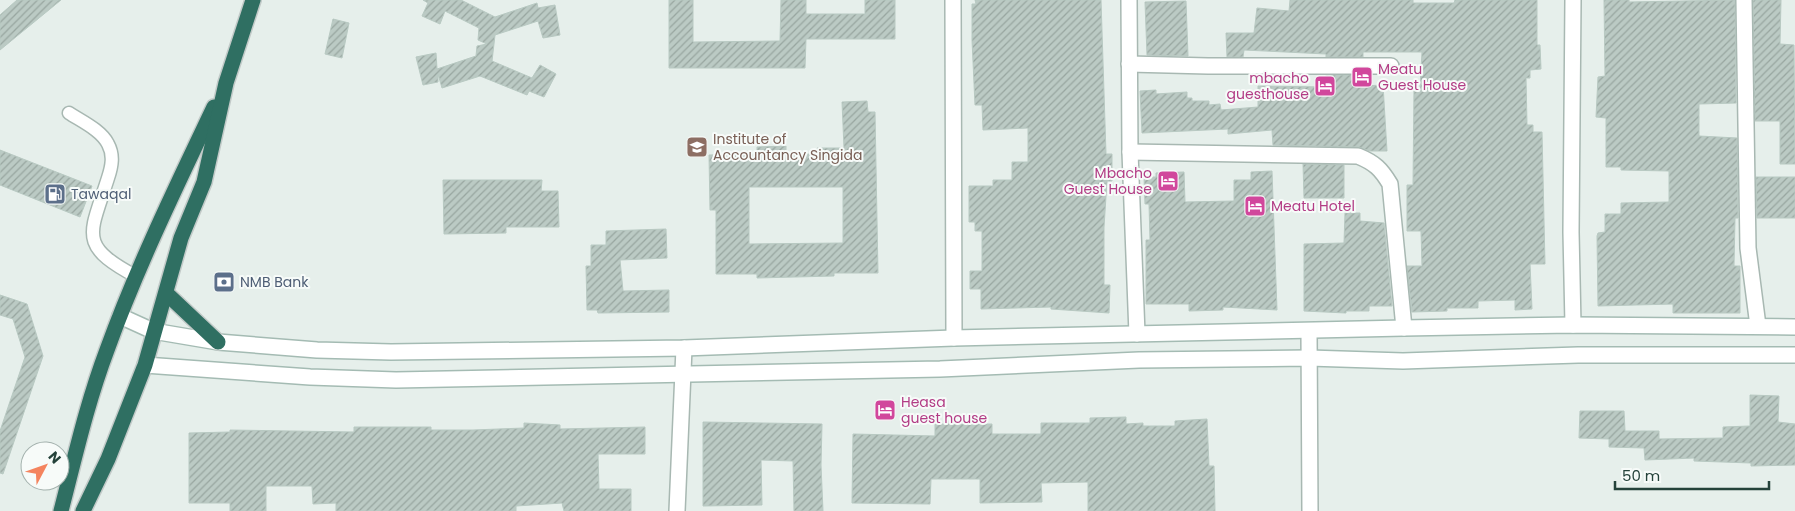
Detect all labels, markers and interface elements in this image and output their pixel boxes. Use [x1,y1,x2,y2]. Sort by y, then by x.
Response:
place label: Meatu Guest House [1378,59,1467,95]
hotel icon: Meatu Guest House [1350,65,1374,89]
place label: mbacho guesthouse [1227,68,1309,104]
hotel icon: mbacho guesthouse [1313,74,1337,98]
place label: Institute of Accountancy Singida [713,129,862,165]
school or university icon: Institute of Accountancy Singida [685,135,709,159]
place label: Mbacho Guest House [1064,163,1152,199]
hotel icon: Mbacho Guest House [1156,169,1180,193]
fuel station icon: Tawaqal [43,182,67,206]
place label: Tawaqal [71,184,131,204]
hotel icon: Meatu Hotel [1243,194,1267,218]
place label: Meatu Hotel [1271,196,1355,216]
bank icon: NMB Bank [212,270,236,294]
place label: NMB Bank [240,272,309,292]
place label: Heasa guest house [901,392,987,428]
hotel icon: Heasa guest house [873,398,897,422]
north arrow [20,441,70,491]
text: N [44,447,66,468]
scale bar [1615,458,1769,490]
text: 50 m [1622,465,1660,486]

